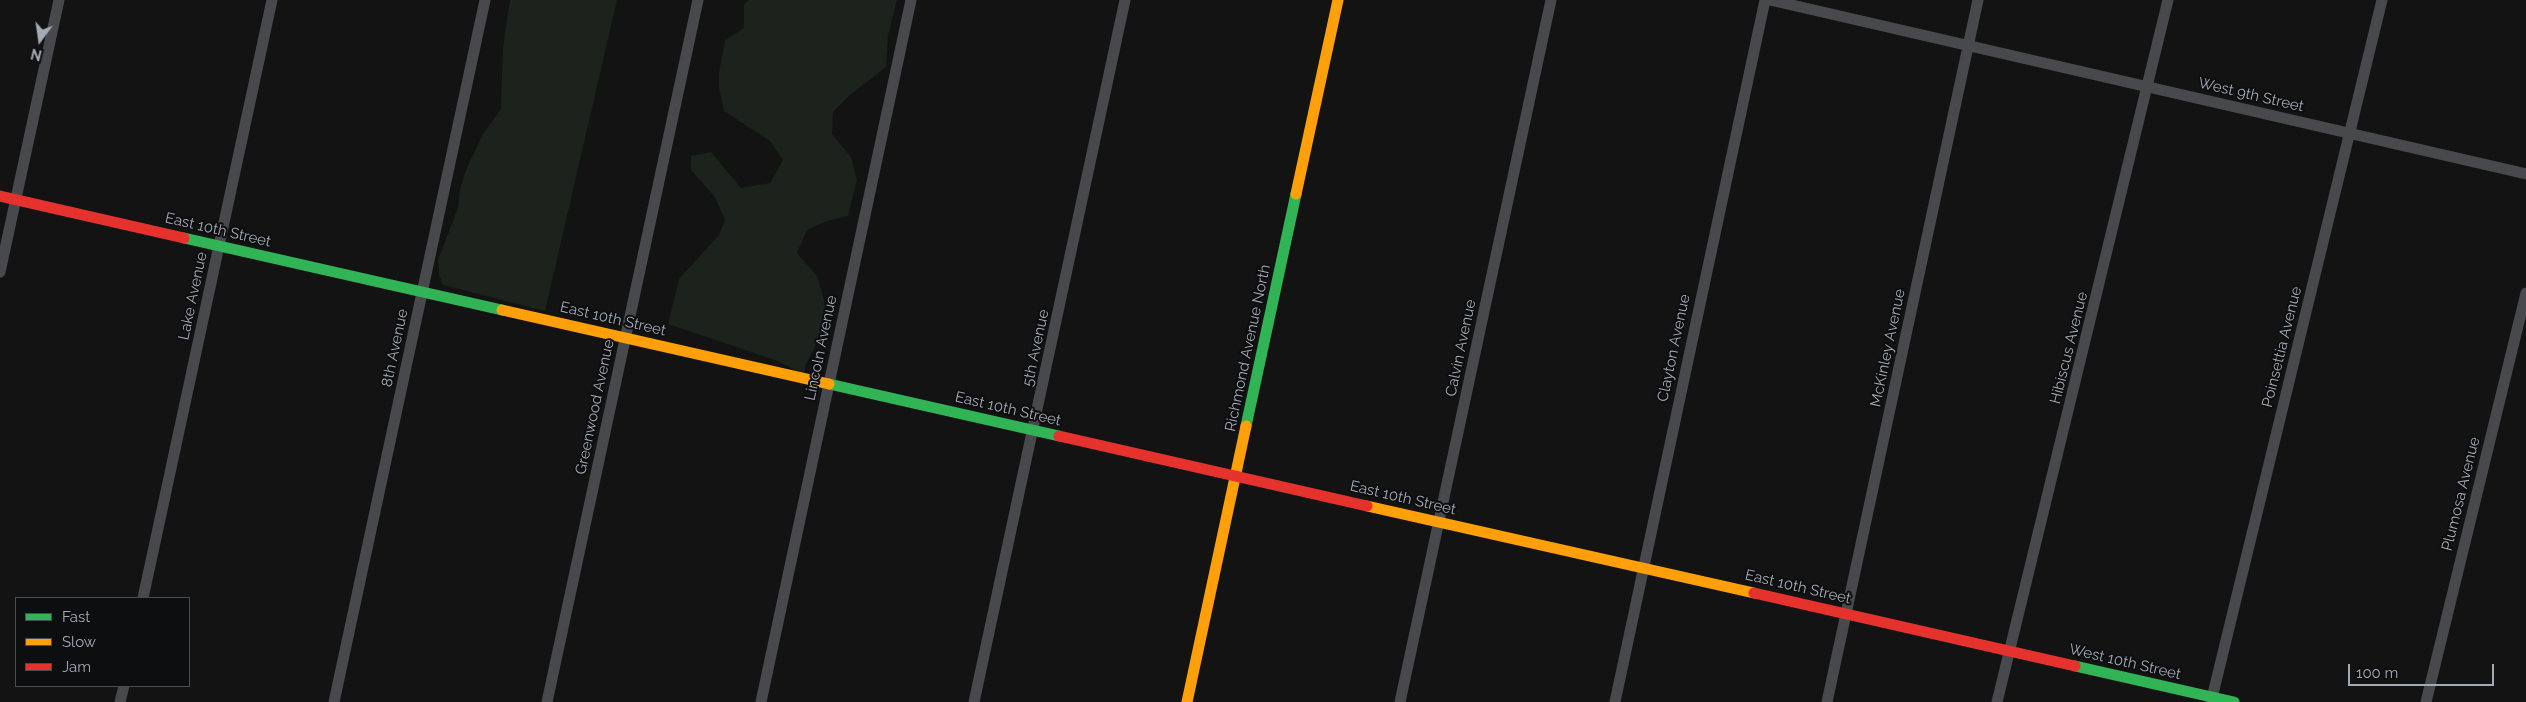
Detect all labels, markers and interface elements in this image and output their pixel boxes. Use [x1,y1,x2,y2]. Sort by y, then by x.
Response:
north arrow [15,15,65,65]
text: N [29,45,43,64]
street label: West 9th Street [2197,74,2305,116]
street label: East 10th Street [163,209,273,251]
street label: Lake Avenue [175,250,211,342]
street label: Richmond Avenue North [1221,263,1275,433]
street label: Poinsettia Avenue [2258,285,2306,409]
street label: McKinley Avenue [1867,287,1909,409]
street label: Hibiscus Avenue [2046,290,2092,406]
street label: Clayton Avenue [1654,293,1694,403]
street label: Lincoln Avenue [801,294,841,402]
street label: East 10th Street [558,298,668,340]
street label: Calvin Avenue [1442,298,1480,398]
street label: 8th Avenue [378,307,412,389]
street label: 5th Avenue [1019,308,1053,388]
street label: Greenwood Avenue [572,338,618,476]
street label: East 10th Street [953,388,1063,430]
street label: Plumosa Avenue [2438,435,2484,553]
street label: East 10th Street [1348,477,1458,519]
street label: East 10th Street [1743,566,1853,608]
legend [15,597,190,687]
text: Fast [62,608,90,626]
text: Slow [62,633,96,651]
street label: West 10th Street [2067,640,2183,684]
scale bar [2351,654,2497,686]
text: Jam [62,658,91,676]
text: 100 m [2356,664,2398,682]

